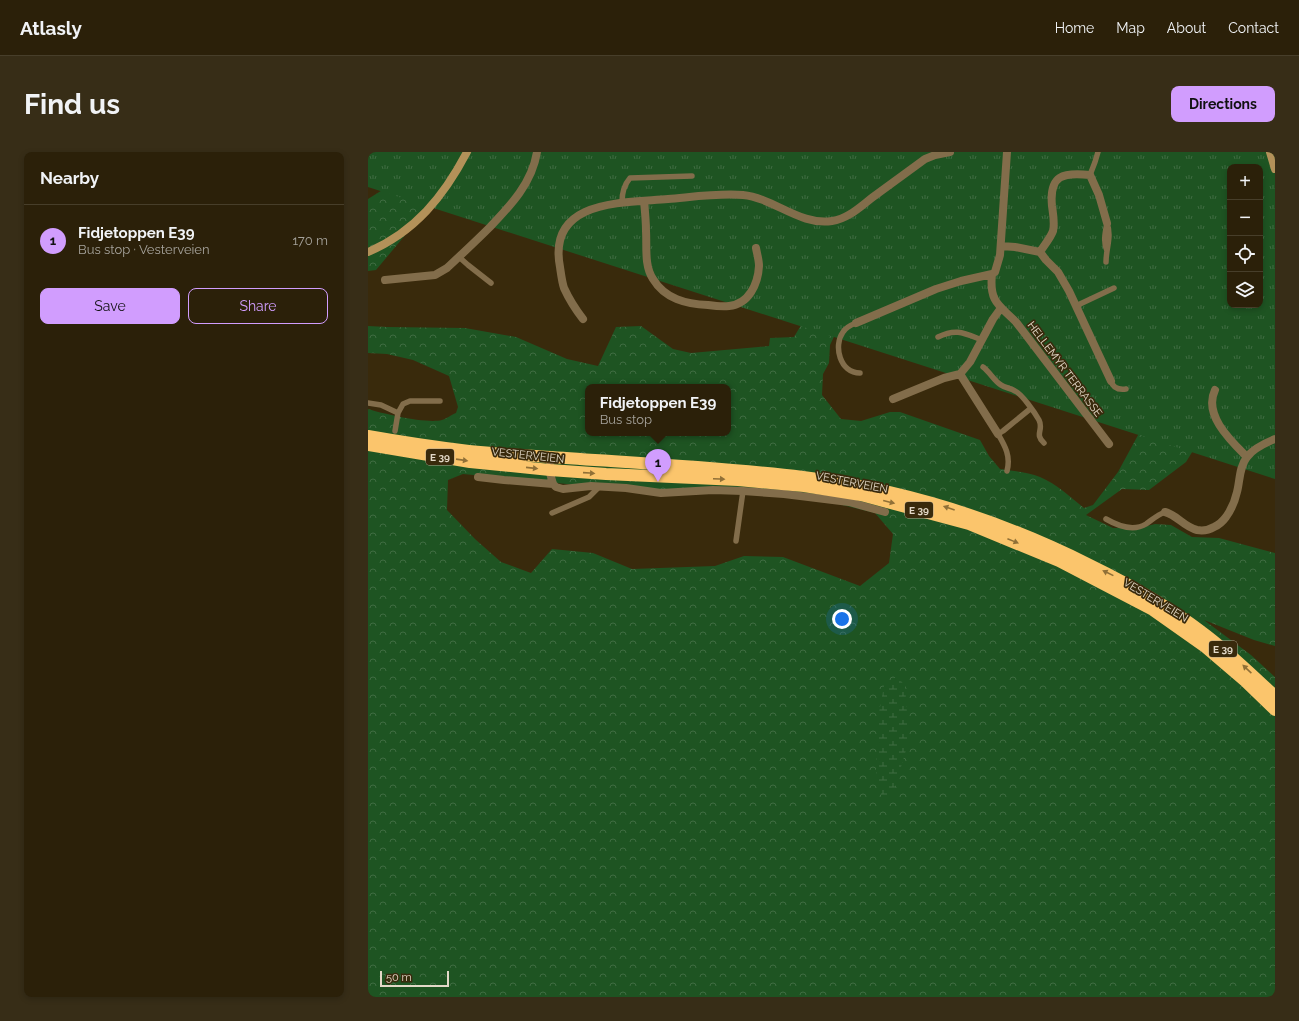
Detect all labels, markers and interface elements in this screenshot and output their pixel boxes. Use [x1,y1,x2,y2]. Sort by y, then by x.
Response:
text: Atlasly [20,17,82,39]
text: Home [1055,20,1094,36]
text: Map [1116,20,1145,36]
text: About [1167,20,1206,36]
text: Contact [1228,20,1279,36]
button: Directions [1171,86,1275,122]
text: Find us [24,88,120,121]
map controls [1227,164,1263,308]
button: + [1227,164,1263,200]
text: Nearby [40,168,99,188]
button: − [1227,200,1263,236]
text: Fidjetoppen E39 [78,224,195,242]
text: 1 [50,233,56,248]
text: 170 m [292,233,328,248]
button: locate [1227,236,1263,272]
text: Bus stop · Vesterveien [78,242,210,257]
button: layers [1227,272,1263,308]
button: Save [40,288,180,324]
button: Share [188,288,328,324]
street label: HELLEMYR TERRASSE [1025,319,1105,420]
popup [585,384,731,436]
text: Fidjetoppen E39 [600,394,716,412]
text: Bus stop [600,412,652,427]
street label: VESTERVEIEN [491,445,565,466]
road number: E 39 [426,449,454,465]
pin: 1 [645,449,671,482]
one-way arrow [456,457,468,463]
one-way arrow [526,465,538,472]
street label: VESTERVEIEN [815,469,889,496]
one-way arrow [583,470,595,477]
one-way arrow [713,476,726,482]
one-way arrow [883,499,895,505]
road number: E 39 [905,502,933,518]
one-way arrow [942,505,954,511]
one-way arrow [1007,538,1018,544]
one-way arrow [1102,570,1113,577]
street label: VESTERVEIEN [1121,576,1190,625]
your location [832,609,852,629]
road number: E 39 [1209,641,1237,657]
one-way arrow [1241,665,1252,674]
scale bar [380,969,449,988]
text: 50 m [386,971,412,984]

